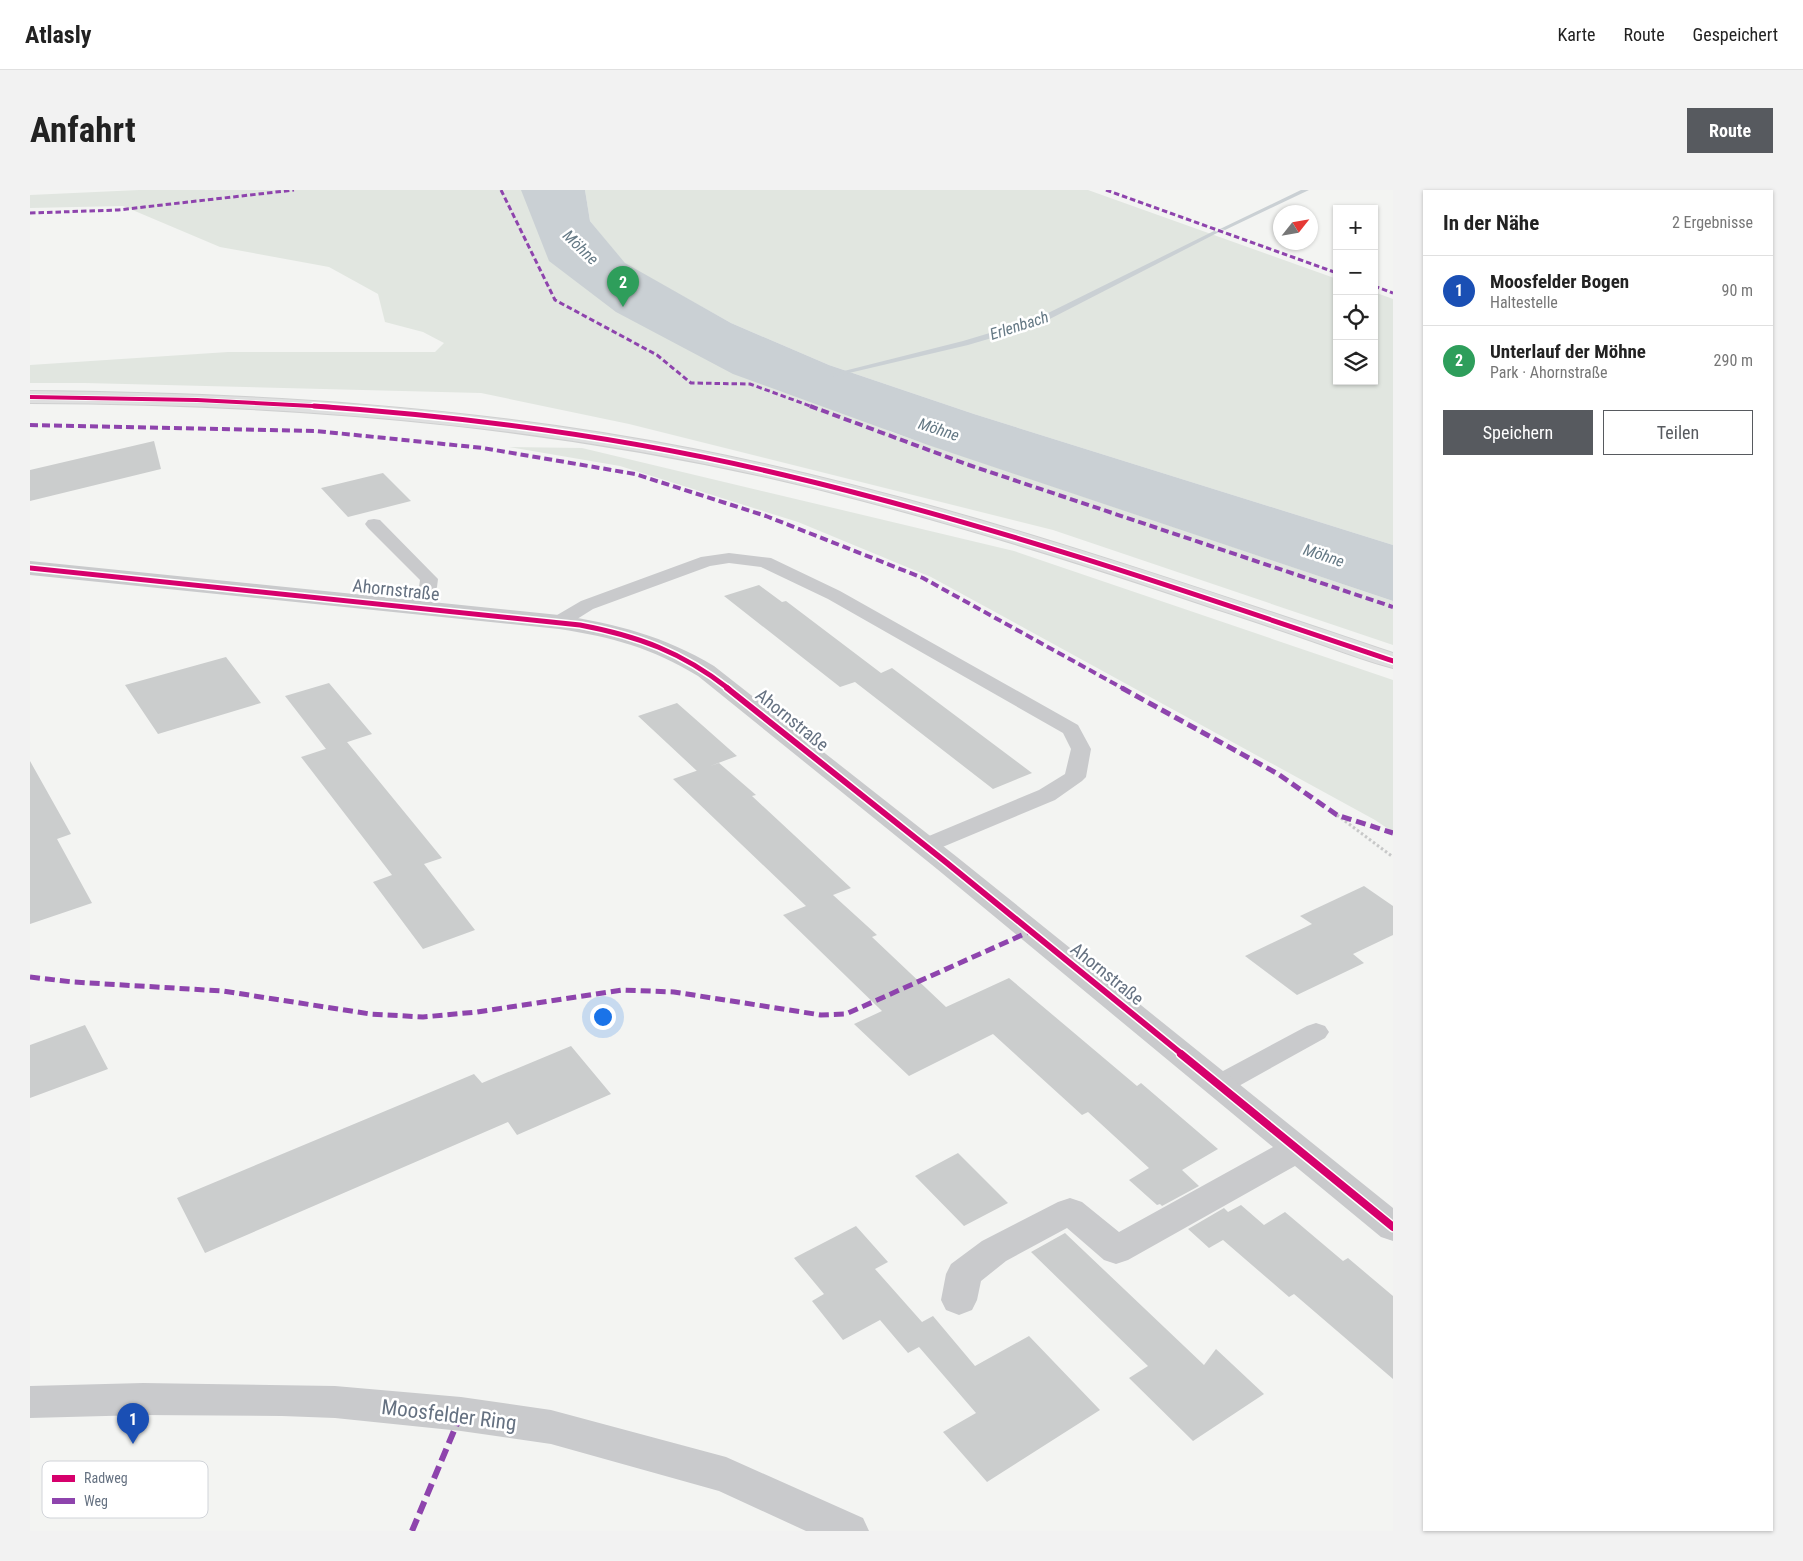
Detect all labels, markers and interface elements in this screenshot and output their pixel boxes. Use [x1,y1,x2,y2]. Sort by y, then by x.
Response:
text: Atlasly [25,21,91,49]
text: Karte [1557,24,1596,45]
text: Route [1624,24,1665,45]
text: Gespeichert [1693,24,1778,45]
button: Route [1687,108,1773,153]
text: Anfahrt [30,110,136,151]
north arrow [1273,205,1318,250]
map controls [1333,205,1378,385]
button: + [1333,205,1378,250]
text: In der Nähe [1443,211,1539,235]
text: 2 Ergebnisse [1672,213,1753,232]
water label: Möhne [559,226,602,269]
button: − [1333,250,1378,295]
pin: 2 [607,266,639,307]
text: Moosfelder Bogen [1490,270,1629,293]
text: 1 [1455,281,1463,300]
text: 90 m [1721,281,1753,300]
text: Haltestelle [1490,293,1558,312]
button: locate [1333,295,1378,340]
water label: Erlenbach [987,307,1051,344]
button: layers [1333,340,1378,385]
text: Unterlauf der Möhne [1490,340,1646,363]
text: 2 [1455,351,1463,370]
text: 290 m [1714,351,1753,370]
text: Park · Ahornstraße [1490,363,1608,382]
button: Speichern [1443,410,1593,455]
button: Teilen [1603,410,1753,455]
water label: Möhne [916,414,962,445]
water label: Möhne [1301,540,1347,571]
street label: Ahornstraße [351,574,441,605]
street label: Ahornstraße [752,684,833,755]
street label: Ahornstraße [1067,938,1148,1009]
your location [590,1004,616,1030]
street label: Moosfelder Ring [380,1395,518,1435]
pin: 1 [117,1403,149,1444]
legend [42,1461,208,1518]
text: Radweg [84,1470,128,1486]
text: Weg [84,1493,108,1509]

